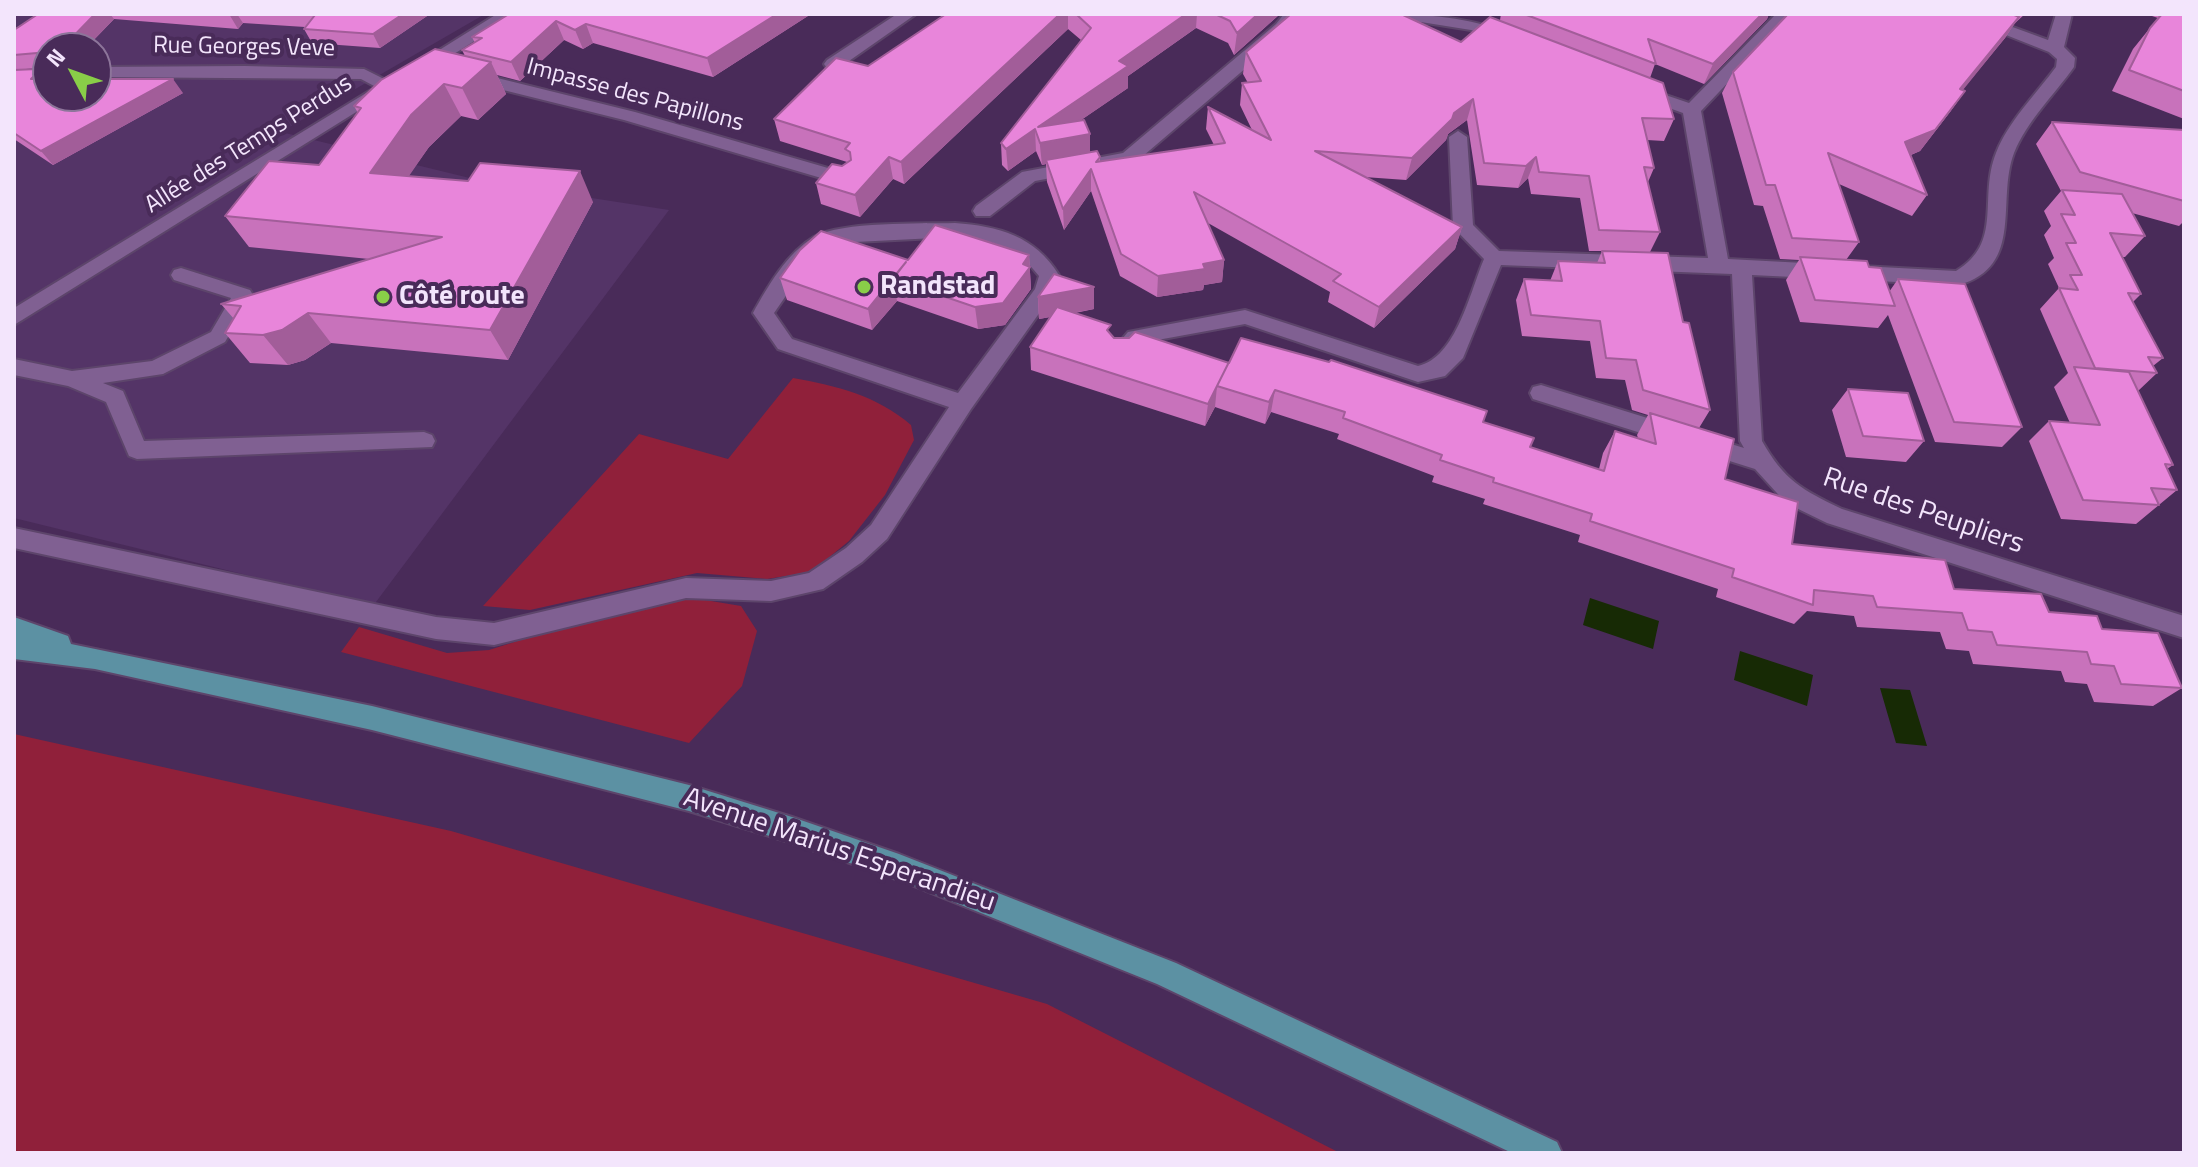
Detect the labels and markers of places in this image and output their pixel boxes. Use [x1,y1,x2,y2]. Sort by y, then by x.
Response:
place label: Randstad [880,270,995,304]
marker: Randstad [855,278,873,296]
place label: Côté route [399,280,525,314]
marker: Côté route [374,288,392,306]

